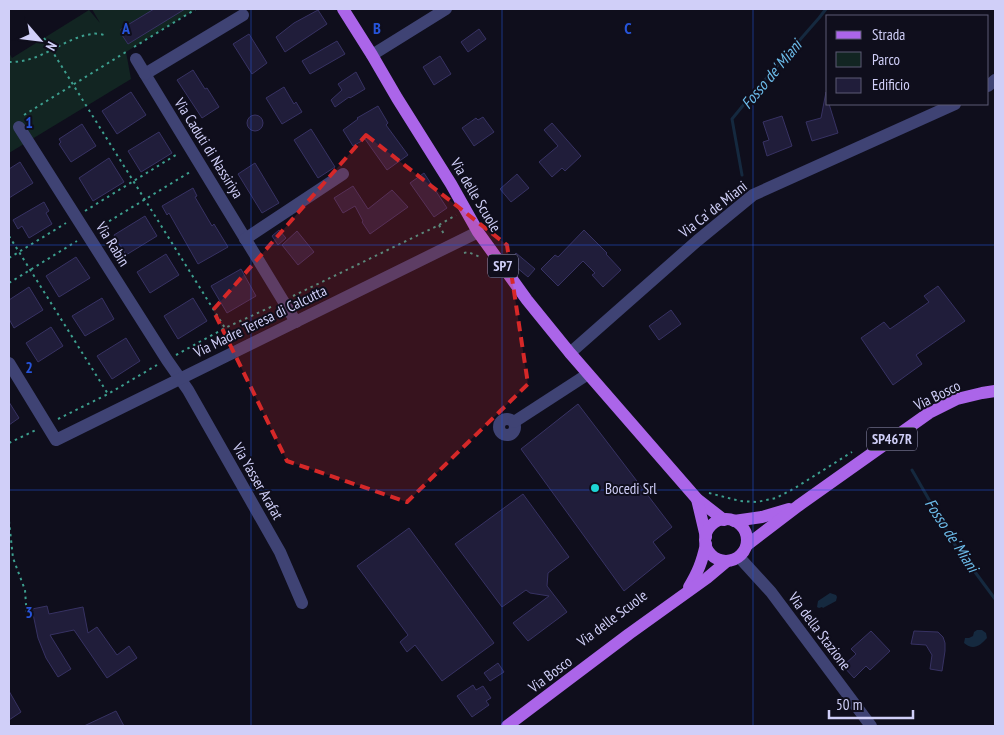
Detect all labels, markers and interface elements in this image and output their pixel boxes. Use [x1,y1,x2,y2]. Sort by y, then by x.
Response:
north arrow [15,15,65,65]
legend [826,15,989,105]
text: A [121,18,131,38]
text: B [373,18,381,38]
text: C [624,18,632,38]
text: Strada [872,25,905,44]
water label: Fosso de' Miani [736,34,807,113]
text: N [42,39,61,54]
text: Parco [872,50,900,69]
text: Edificio [872,75,910,94]
street label: Via Caduti di Nassiriya [170,93,248,202]
text: 1 [25,112,33,132]
street label: Via delle Scuole [446,154,505,235]
street label: Via Ca' de Miani [674,176,751,242]
street label: Via Rabin [91,217,134,270]
road number: SP7 [488,255,518,278]
street label: Via Madre Teresa di Calcutta [189,281,330,362]
text: 2 [25,357,33,377]
street label: Via Bosco [910,376,963,415]
road number: SP467R [867,428,917,450]
street label: Via Yasser Arafat [228,438,288,523]
place label: Bocedi Srl [605,479,657,498]
marker: Bocedi Srl [589,482,601,494]
water label: Fosso de' Miani [921,494,985,578]
street label: Via delle Scuole [572,585,651,651]
street label: Via della Stazione [784,587,855,674]
text: 3 [25,602,33,622]
street label: Via Bosco [524,651,576,697]
scale bar [829,688,913,720]
text: 50 m [836,695,862,714]

